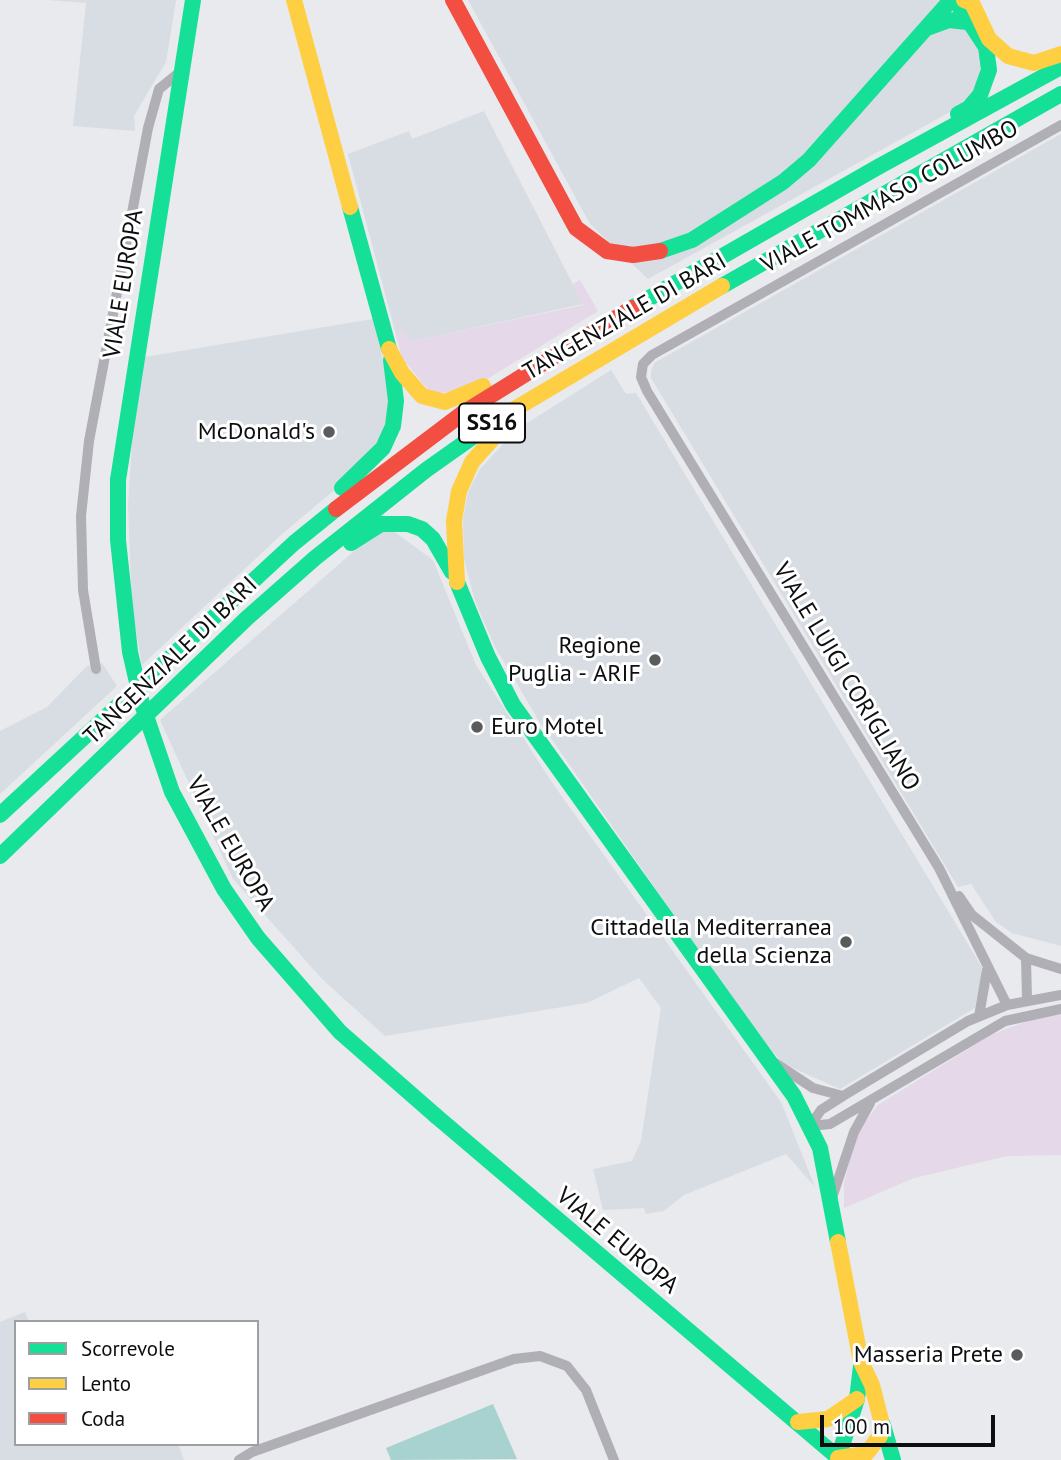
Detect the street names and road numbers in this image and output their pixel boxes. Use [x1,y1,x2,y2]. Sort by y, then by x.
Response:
street label: VIALE TOMMASO COLUMBO [756,114,1024,280]
street label: VIALE EUROPA [98,207,150,361]
street label: TANGENZIALE DI BARI [518,247,732,387]
road number: SS16 [459,404,525,442]
street label: VIALE LUIGI CORIGLIANO [766,558,926,796]
street label: TANGENZIALE DI BARI [78,571,264,751]
street label: VIALE EUROPA [180,772,280,916]
street label: VIALE EUROPA [550,1182,684,1300]

